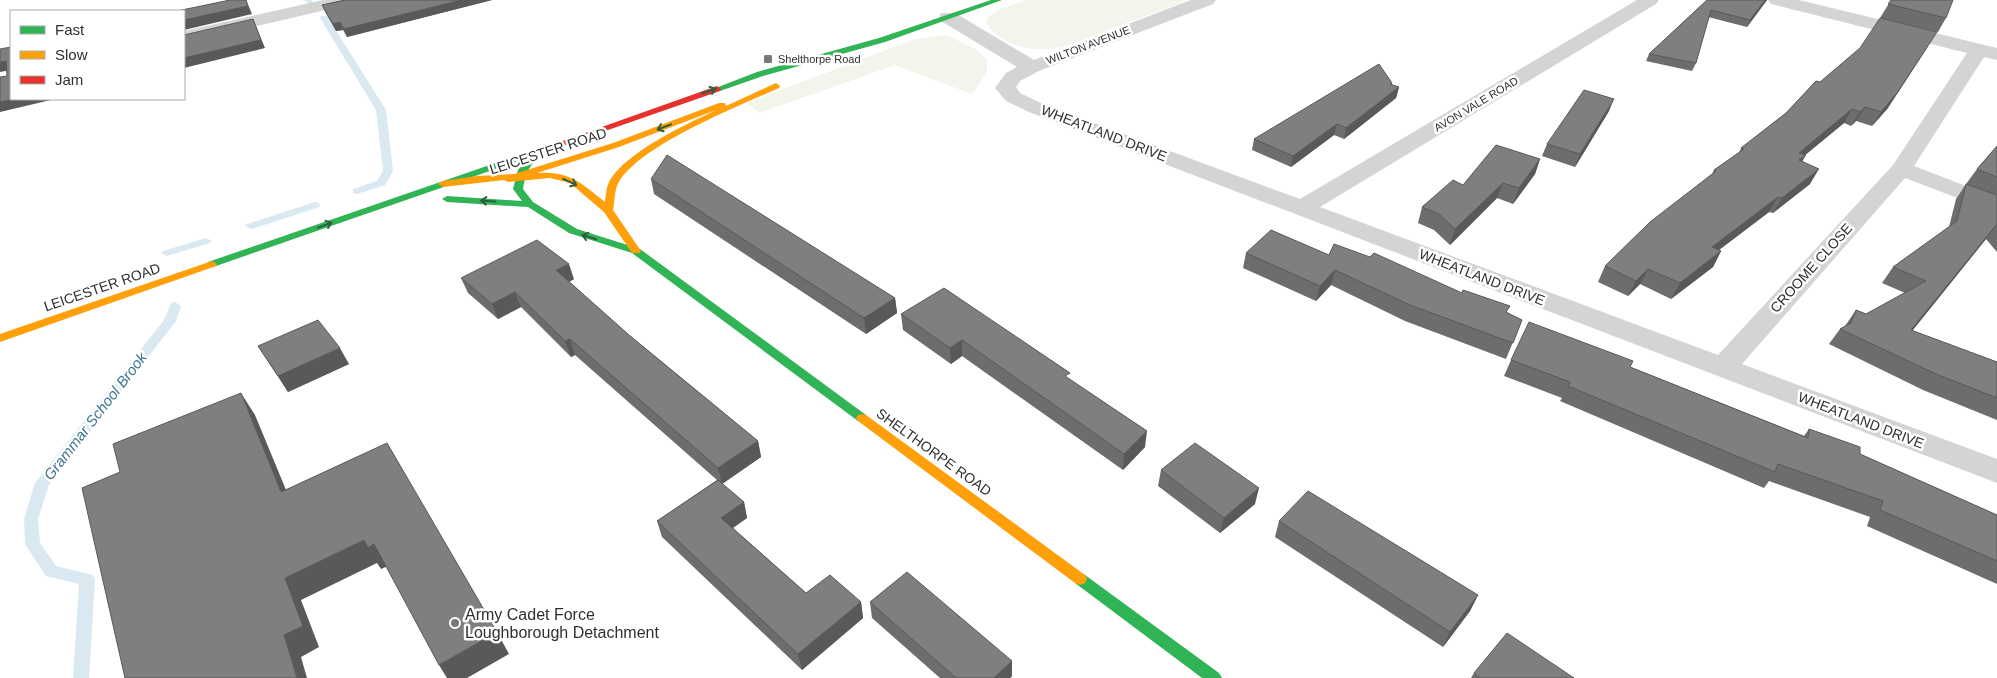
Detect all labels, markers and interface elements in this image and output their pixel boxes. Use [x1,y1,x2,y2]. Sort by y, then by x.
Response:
legend [10,10,185,100]
text: Fast [55,21,85,38]
street label: WILTON AVENUE [1044,24,1132,66]
text: Slow [55,46,88,63]
marker: Shelthorpe Road [762,53,774,65]
place label: Shelthorpe Road [778,53,861,65]
text: Jam [55,71,83,88]
street label: AVON VALE ROAD [1432,74,1520,134]
one-way arrow [700,86,716,95]
street label: WHEATLAND DRIVE [1039,102,1169,164]
one-way arrow [657,123,672,132]
street label: LEICESTER ROAD [487,125,609,177]
one-way arrow [563,178,578,188]
one-way arrow [481,197,497,206]
one-way arrow [317,220,333,229]
street label: CROOME CLOSE [1767,220,1855,316]
one-way arrow [582,231,598,241]
street label: WHEATLAND DRIVE [1417,246,1547,308]
street label: LEICESTER ROAD [42,260,162,314]
water label: Grammar School Brook [40,348,151,483]
street label: WHEATLAND DRIVE [1796,389,1926,451]
street label: SHELTHORPE ROAD [873,405,995,499]
place label: Army Cadet Force Loughborough Detachment [465,606,659,641]
marker: Army Cadet Force Loughborough Detachment [449,617,461,629]

